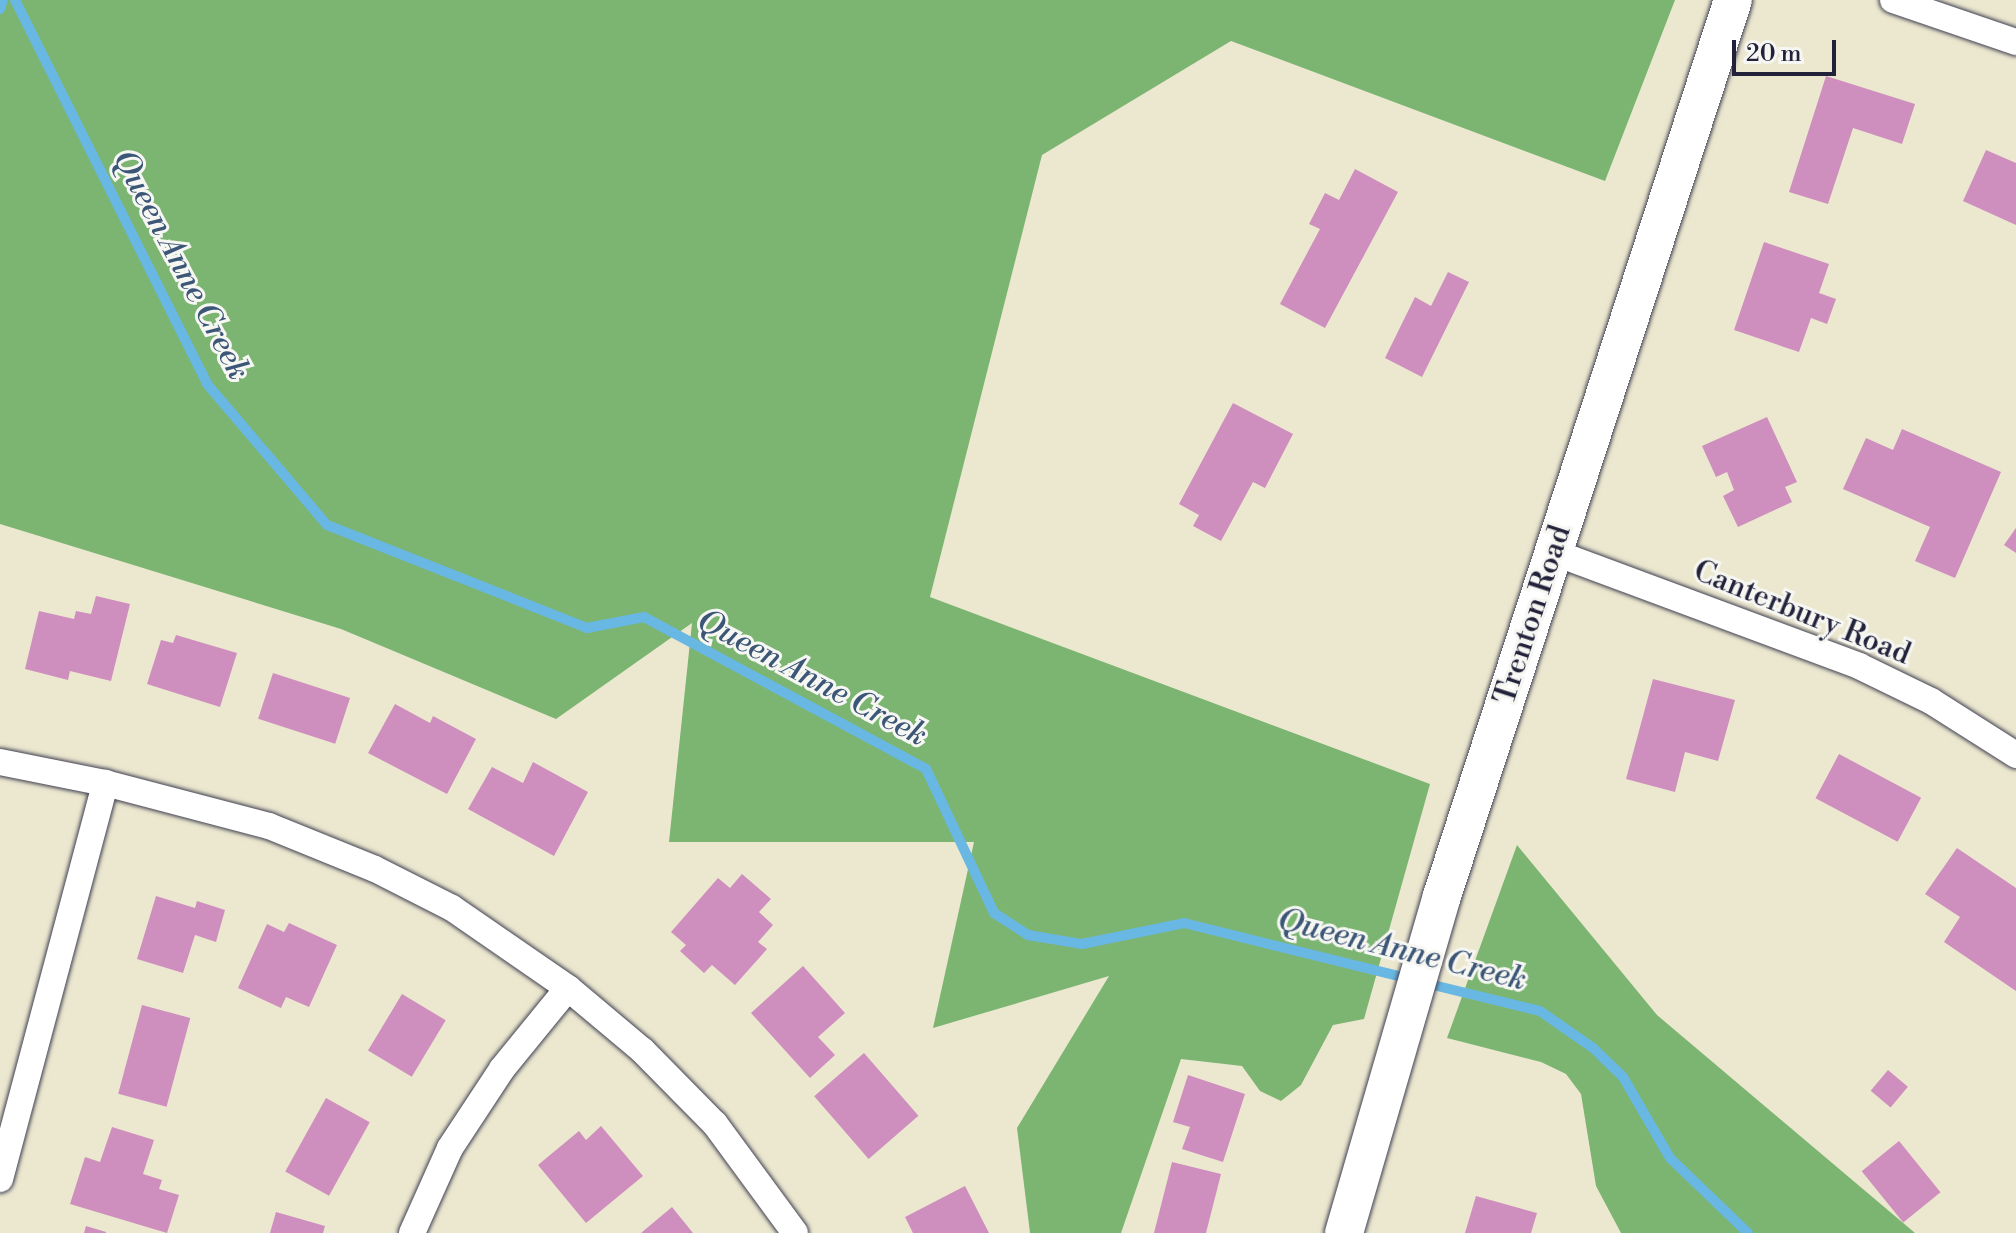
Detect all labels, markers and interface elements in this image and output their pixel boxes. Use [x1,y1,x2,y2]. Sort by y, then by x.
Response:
scale bar [1736,24,1840,74]
text: 20 m [1746,39,1802,69]
water label: Queen Anne Creek [104,143,258,387]
street label: Trenton Road [1487,521,1579,709]
street label: Canterbury Road [1688,553,1916,673]
water label: Queen Anne Creek [690,601,934,755]
water label: Queen Anne Creek [1274,901,1530,999]

